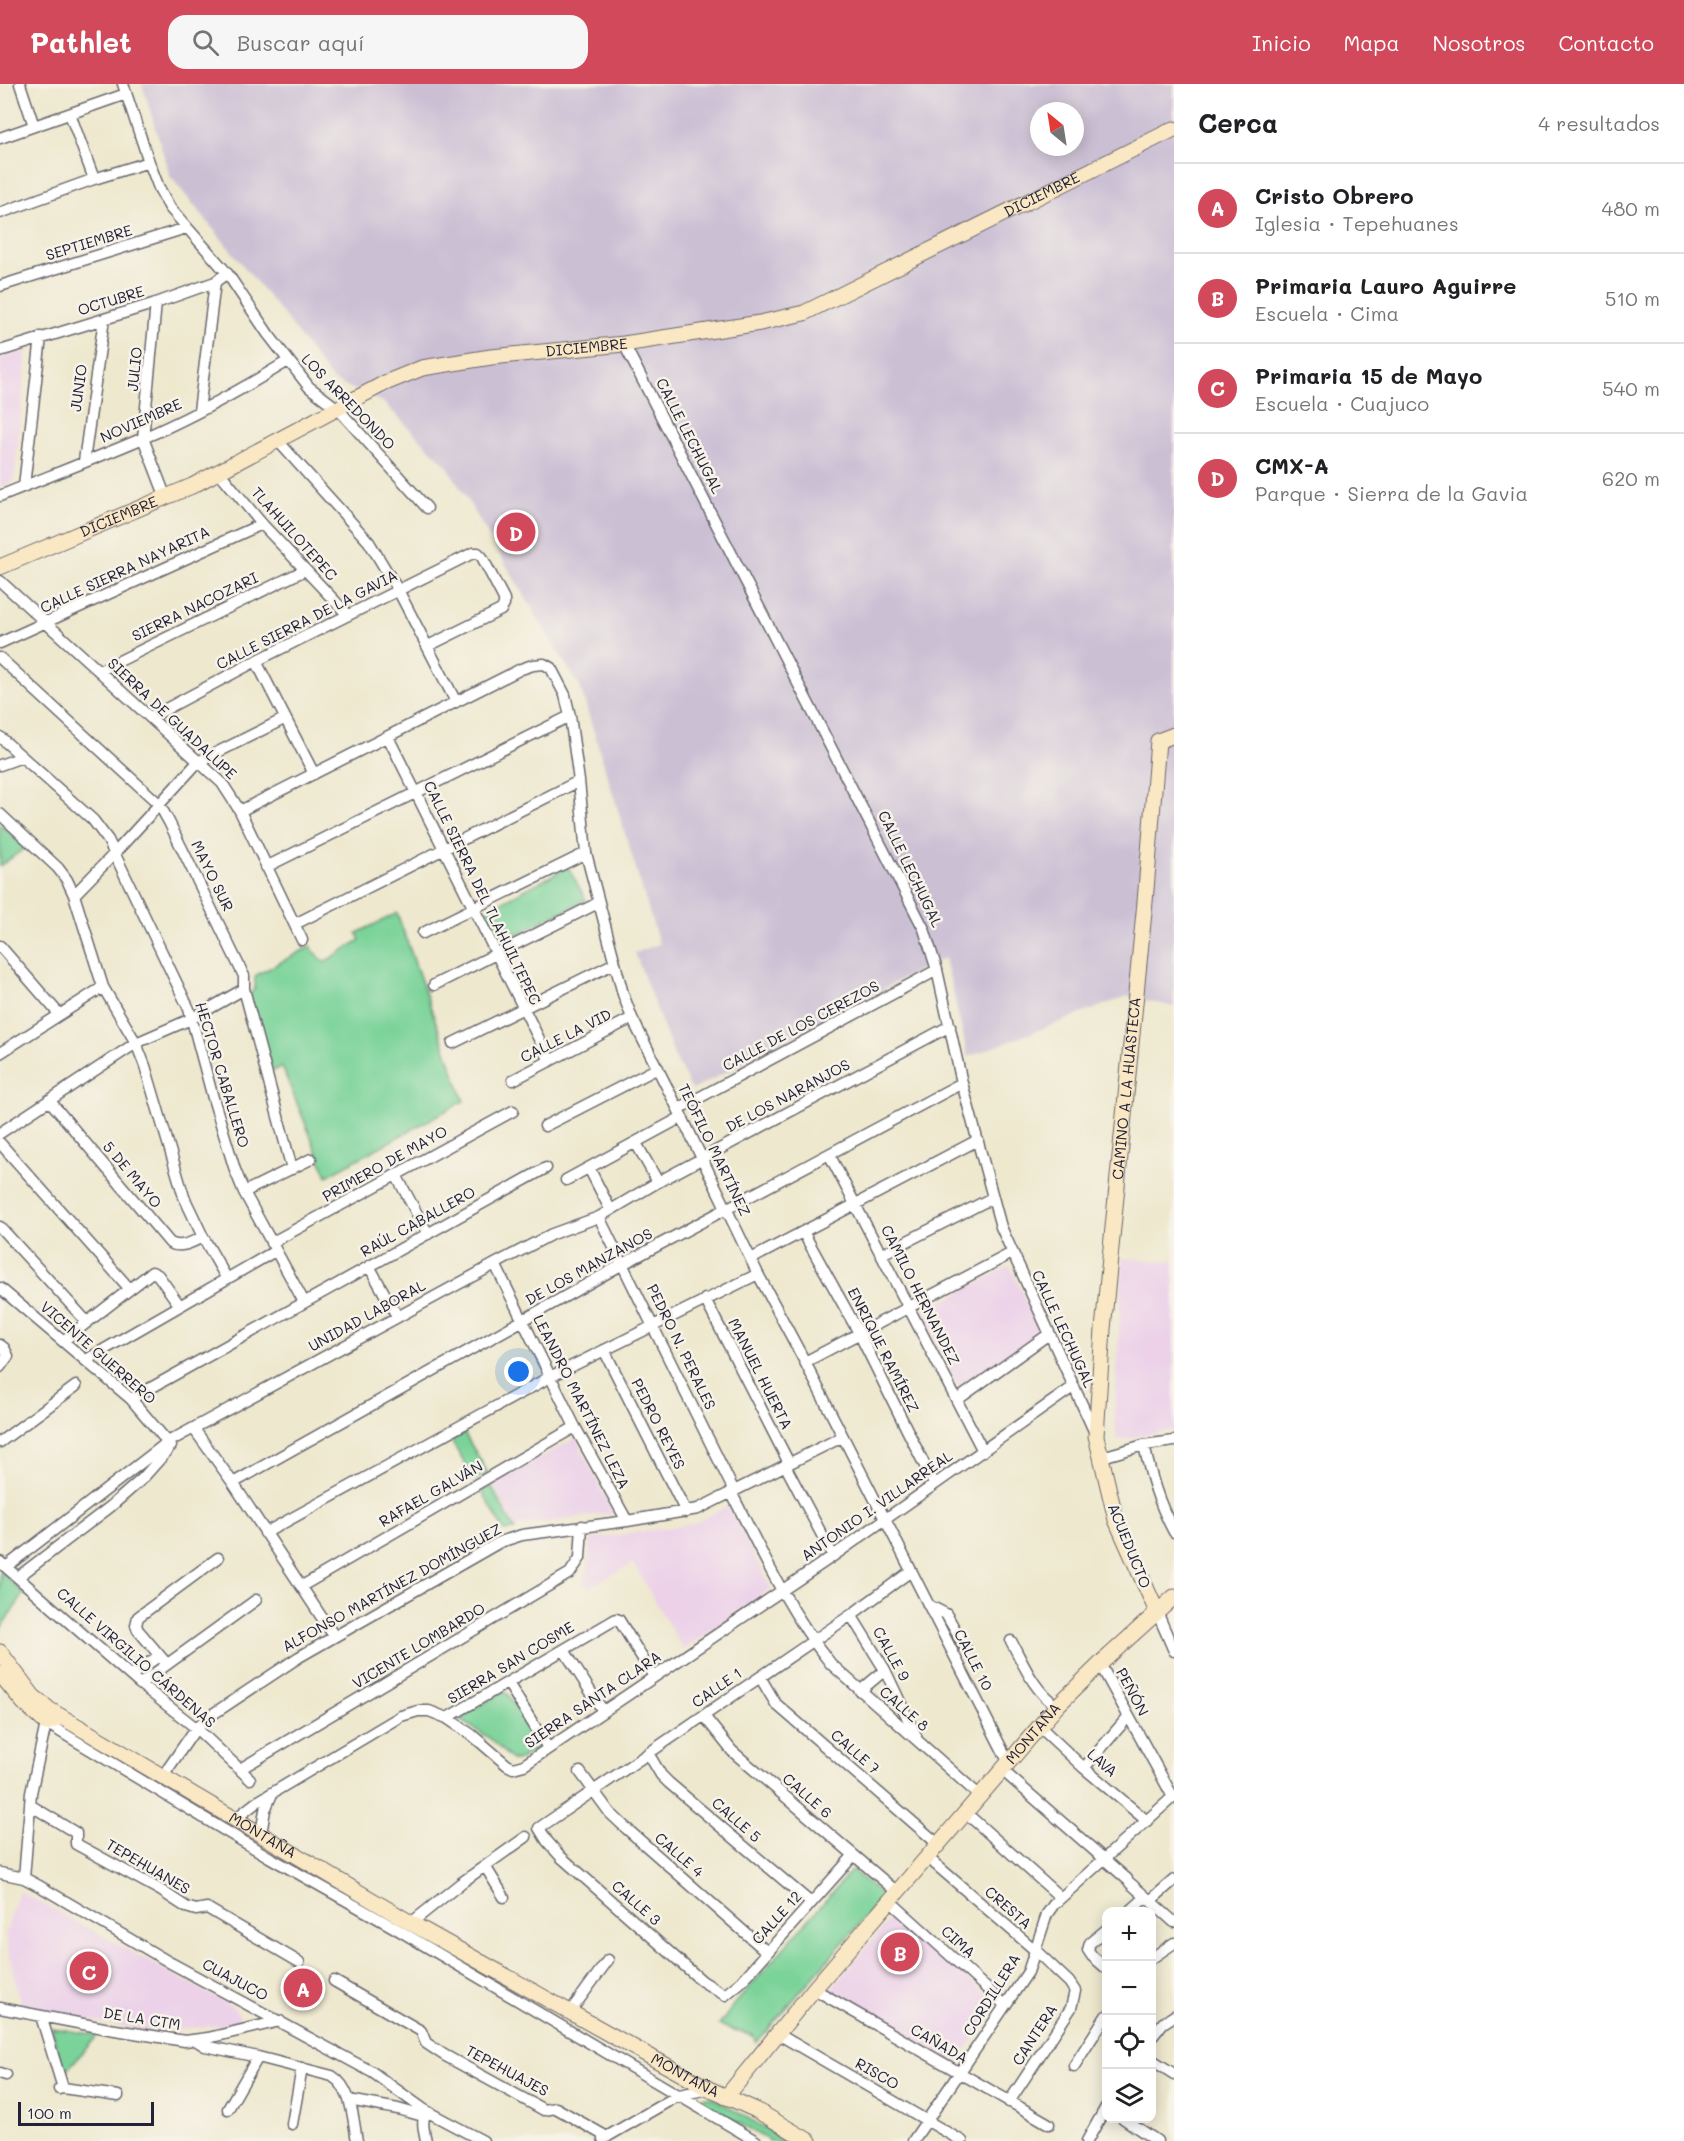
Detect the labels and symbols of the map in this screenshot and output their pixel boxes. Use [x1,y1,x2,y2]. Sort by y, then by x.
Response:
north arrow [1030,102,1084,156]
street label: DICIEMBRE [1000,166,1083,221]
street label: SEPTIEMBRE [43,219,135,265]
street label: OCTUBRE [75,280,147,320]
street label: DICIEMBRE [545,333,629,361]
street label: JULIO [122,346,146,392]
street label: LOS ARREDONDO [298,349,400,454]
street label: JUNIO [65,363,91,413]
street label: CALLE LECHUGAL [652,374,728,497]
street label: NOVIEMBRE [97,393,185,447]
street label: TLAHUILOTEPEC [247,482,342,584]
street label: DICIEMBRE [77,491,161,541]
pin: D [496,510,536,554]
street label: CALLE SIERRA NAYARITA [37,521,213,617]
street label: CALLE SIERRA DE LA GAVIA [213,565,401,674]
street label: SIERRA NACOZARI [128,567,261,645]
street label: SIERRA DE GUADALUPE [104,653,242,784]
street label: CALLE SIERRA DEL TLAHUILTEPEC [420,777,546,1008]
street label: CALLE LECHUGAL [874,807,948,930]
street label: MAYO SUR [187,837,239,915]
street label: CALLE DE LOS CEREZOS [719,975,882,1075]
street label: CAMINO A LA HUASTECA [1107,996,1145,1181]
street label: HECTOR CABALLERO [191,999,255,1150]
street label: CALLE LA VID [517,1004,615,1067]
street label: DE LOS NARANJOS [722,1054,853,1136]
street label: TEÓFILO MARTÍNEZ [674,1080,756,1219]
street label: PRIMERO DE MAYO [318,1120,451,1206]
street label: 5 DE MAYO [99,1137,167,1212]
street label: RAÚL CABALLERO [356,1181,479,1261]
street label: CAMILO HERNANDEZ [877,1221,965,1368]
street label: DE LOS MANZANOS [522,1223,655,1309]
street label: CALLE LECHUGAL [1028,1267,1100,1391]
street label: UNIDAD LABORAL [304,1275,429,1356]
street label: PEDRO N. PERALES [643,1280,721,1413]
street label: ENRIQUE RAMÍREZ [844,1284,924,1415]
street label: VICENTE GUERRERO [36,1296,161,1408]
street label: LEANDRO MARTÍNEZ LEZA [529,1311,635,1492]
street label: MANUEL HUERTA [724,1315,798,1433]
your location [504,1357,533,1386]
street label: PEDRO REYES [627,1375,690,1472]
street label: ANTONIO I. VILLARREAL [797,1445,956,1565]
street label: RAFAEL GALVÁN [375,1455,486,1531]
street label: ACUEDUCTO [1104,1500,1156,1591]
street label: ALFONSO MARTÍNEZ DOMÍNGUEZ [278,1518,505,1656]
street label: CALLE VIRGILIO CÁRDENAS [53,1583,220,1732]
street label: VICENTE LOMBARDO [348,1597,489,1693]
street label: SIERRA SAN COSME [443,1616,578,1708]
street label: CALLE 9 [869,1623,915,1684]
street label: CALLE 10 [950,1625,998,1694]
street label: SIERRA SANTA CLARA [520,1646,665,1752]
street label: CALLE 1 [687,1663,746,1712]
street label: PEÑÓN [1112,1664,1154,1719]
street label: CALLE 8 [876,1681,934,1735]
street label: MONTAÑA [1001,1698,1065,1768]
street label: CALLE 7 [827,1724,884,1778]
street label: LAVA [1083,1744,1122,1781]
street label: CALLE 6 [779,1768,837,1822]
street label: CALLE 5 [708,1792,765,1846]
street label: MONTAÑA [226,1807,301,1862]
street label: CALLE 4 [651,1827,709,1881]
street label: TEPEHUANES [103,1834,194,1898]
street label: CALLE 3 [608,1875,666,1929]
street label: CRESTA [981,1881,1036,1933]
street label: CALLE 12 [747,1886,806,1948]
street label: CIMA [937,1921,980,1962]
pin: B [880,1930,920,1974]
pin: C [70,1948,109,1994]
street label: CORDILLERA [958,1950,1024,2039]
street label: CUAJUCO [199,1953,272,2005]
pin: A [284,1966,322,2010]
street label: CANTERA [1007,2000,1061,2069]
street label: DE LA CTM [102,2002,182,2034]
street label: CAÑADA [907,2019,972,2068]
street label: TEPEHUAJES [463,2040,552,2100]
street label: MONTAÑA [648,2048,723,2101]
street label: RISCO [852,2053,903,2094]
scale bar [18,2099,154,2126]

